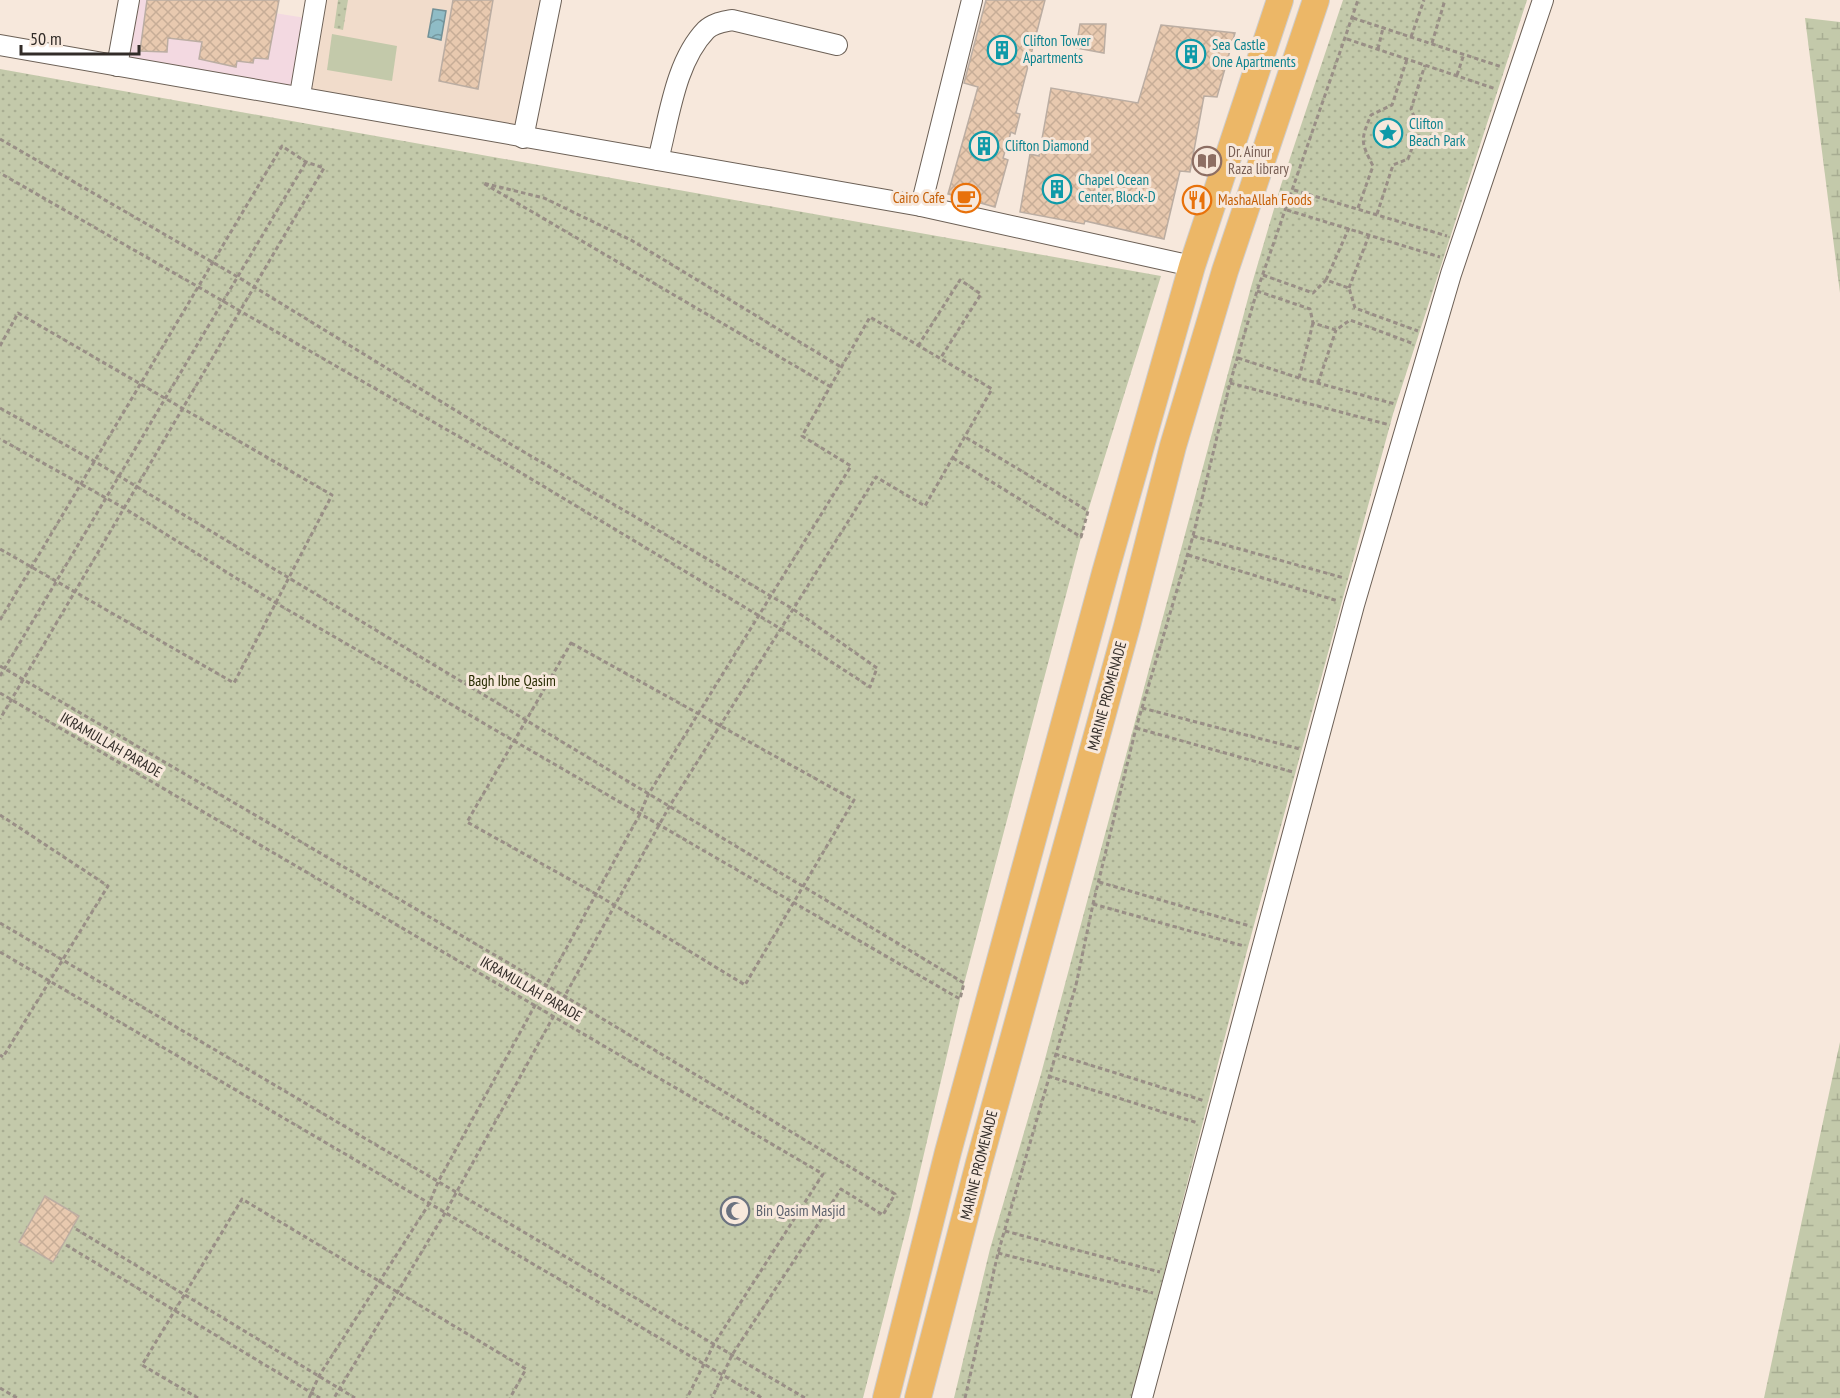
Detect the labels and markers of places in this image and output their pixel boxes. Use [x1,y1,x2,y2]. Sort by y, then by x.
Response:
place label: Clifton Tower Apartments [1023,31,1092,67]
building icon: Clifton Tower Apartments [986,34,1018,66]
place label: Sea Castle One Apartments [1212,35,1296,71]
building icon: Sea Castle One Apartments [1175,38,1207,70]
place label: Clifton Beach Park [1409,114,1466,150]
place icon: Clifton Beach Park [1372,117,1404,149]
building icon: Clifton Diamond [968,130,1000,162]
place label: Clifton Diamond [1005,136,1089,155]
place label: Dr. Ainur Raza library [1228,142,1289,178]
library icon: Dr. Ainur Raza library [1191,145,1223,177]
place label: Chapel Ocean Center, Block-D [1078,170,1156,206]
building icon: Chapel Ocean Center, Block-D [1041,173,1073,205]
cafe icon: Cairo Cafe [950,182,982,214]
restaurant icon: MashaAllah Foods [1181,184,1213,216]
place label: Cairo Cafe [893,188,945,207]
place label: MashaAllah Foods [1218,190,1312,209]
mosque icon: Bin Qasim Masjid [719,1195,751,1227]
place label: Bin Qasim Masjid [756,1201,845,1220]

